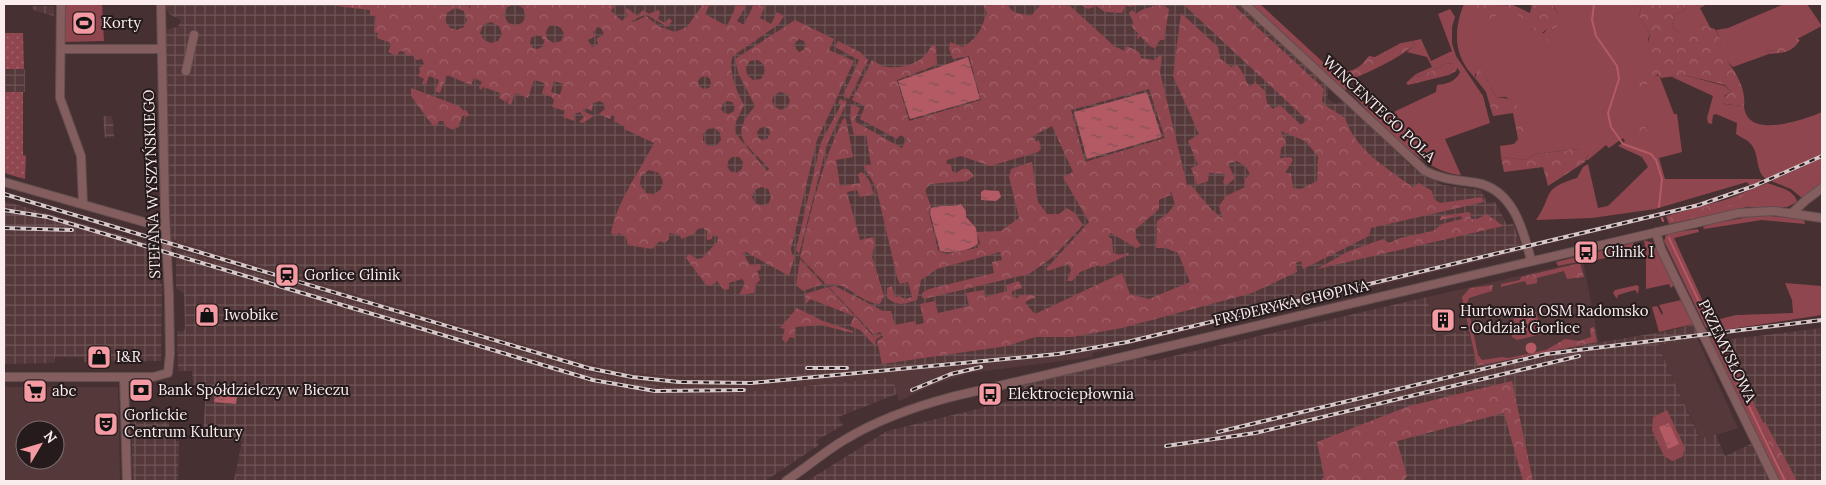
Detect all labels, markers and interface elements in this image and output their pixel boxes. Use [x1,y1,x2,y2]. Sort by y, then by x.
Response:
sports icon: Korty [71,10,97,36]
place label: Korty [102,13,141,32]
street label: WINCENTEGO POLA [1319,51,1440,166]
street label: STEFANA WYSZYŃSKIEGO [139,89,164,279]
bus stop icon: Glinik I [1573,239,1599,265]
place label: Glinik I [1604,242,1654,261]
station icon: Gorlice Glinik [274,262,300,288]
place label: Gorlice Glinik [304,265,400,284]
street label: FRYDERYKA CHOPINA [1212,275,1371,330]
street label: PRZEMYSŁOWA [1694,296,1761,406]
place label: Hurtownia OSM Radomsko - Oddział Gorlice [1460,301,1649,337]
shop icon: Iwobike [194,302,220,328]
place label: Iwobike [224,305,278,324]
building icon: Hurtownia OSM Radomsko - Oddział Gorlice [1430,307,1456,333]
shop icon: I&R [86,344,112,370]
place label: I&R [116,347,141,366]
bank icon: Bank Spółdzielczy w Bieczu [128,377,154,403]
supermarket icon: abc [22,378,48,404]
place label: Bank Spółdzielczy w Bieczu [158,380,349,399]
place label: abc [52,381,76,400]
bus stop icon: Elektrociepłownia [977,381,1003,407]
place label: Elektrociepłownia [1008,384,1134,403]
place label: Gorlickie Centrum Kultury [124,405,243,441]
theatre icon: Gorlickie Centrum Kultury [93,411,119,437]
north arrow [15,420,65,470]
text: N [40,427,61,447]

